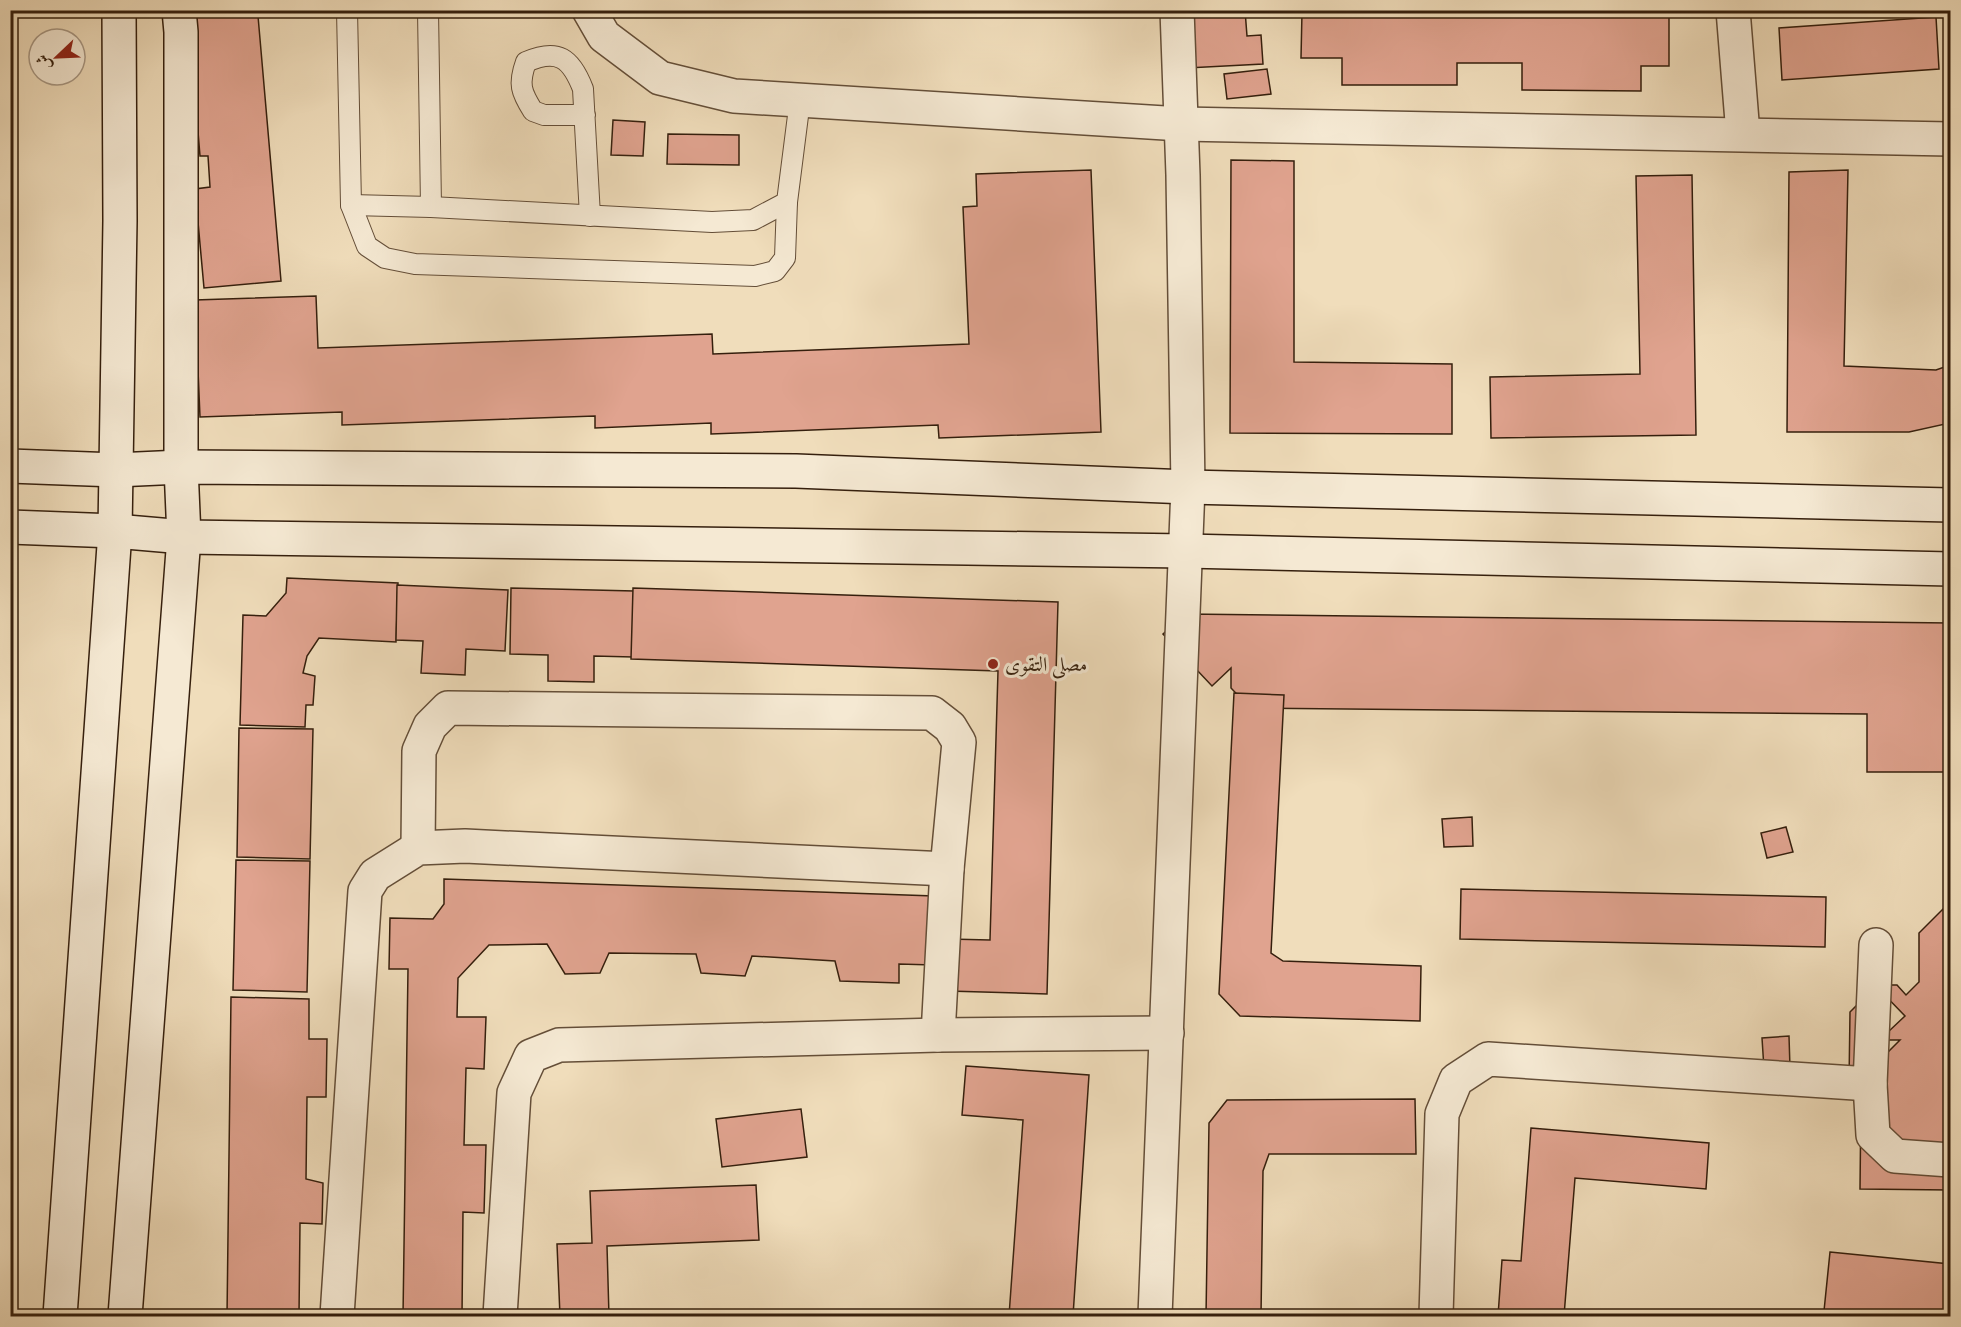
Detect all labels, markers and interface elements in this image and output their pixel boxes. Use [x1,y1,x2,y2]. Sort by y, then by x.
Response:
north arrow [27,27,87,87]
text: ش [32,52,55,74]
place label: مصلى التقوى [1005,653,1087,679]
marker: مصلى التقوى [986,657,1000,671]

